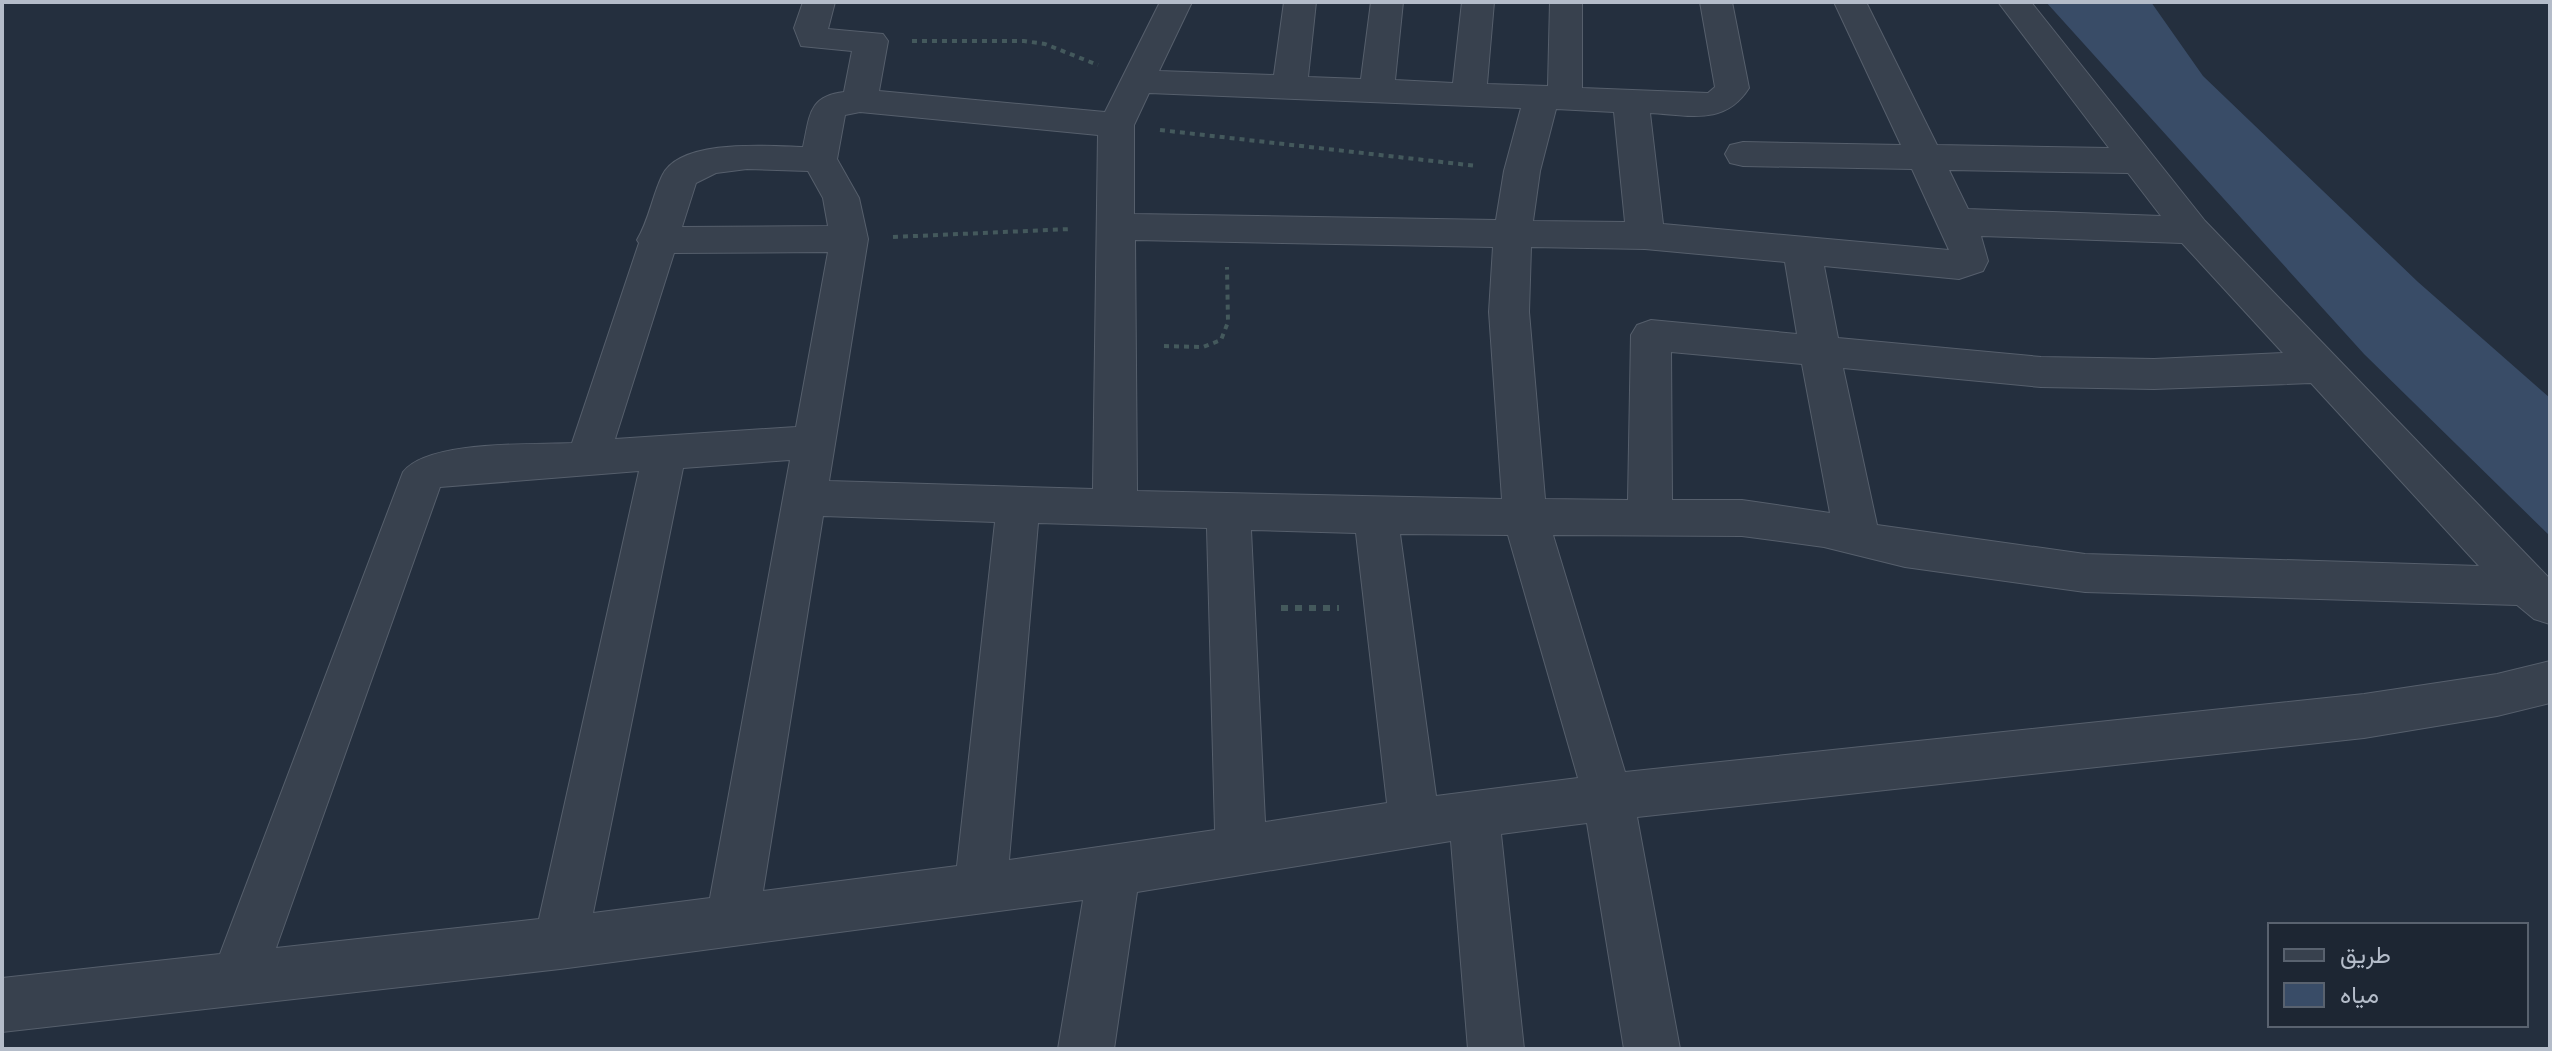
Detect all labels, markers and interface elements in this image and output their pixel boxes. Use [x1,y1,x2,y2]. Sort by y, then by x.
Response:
legend [2268,923,2528,1027]
text: طريق [2340,939,2391,970]
text: مياه [2340,979,2379,1009]

